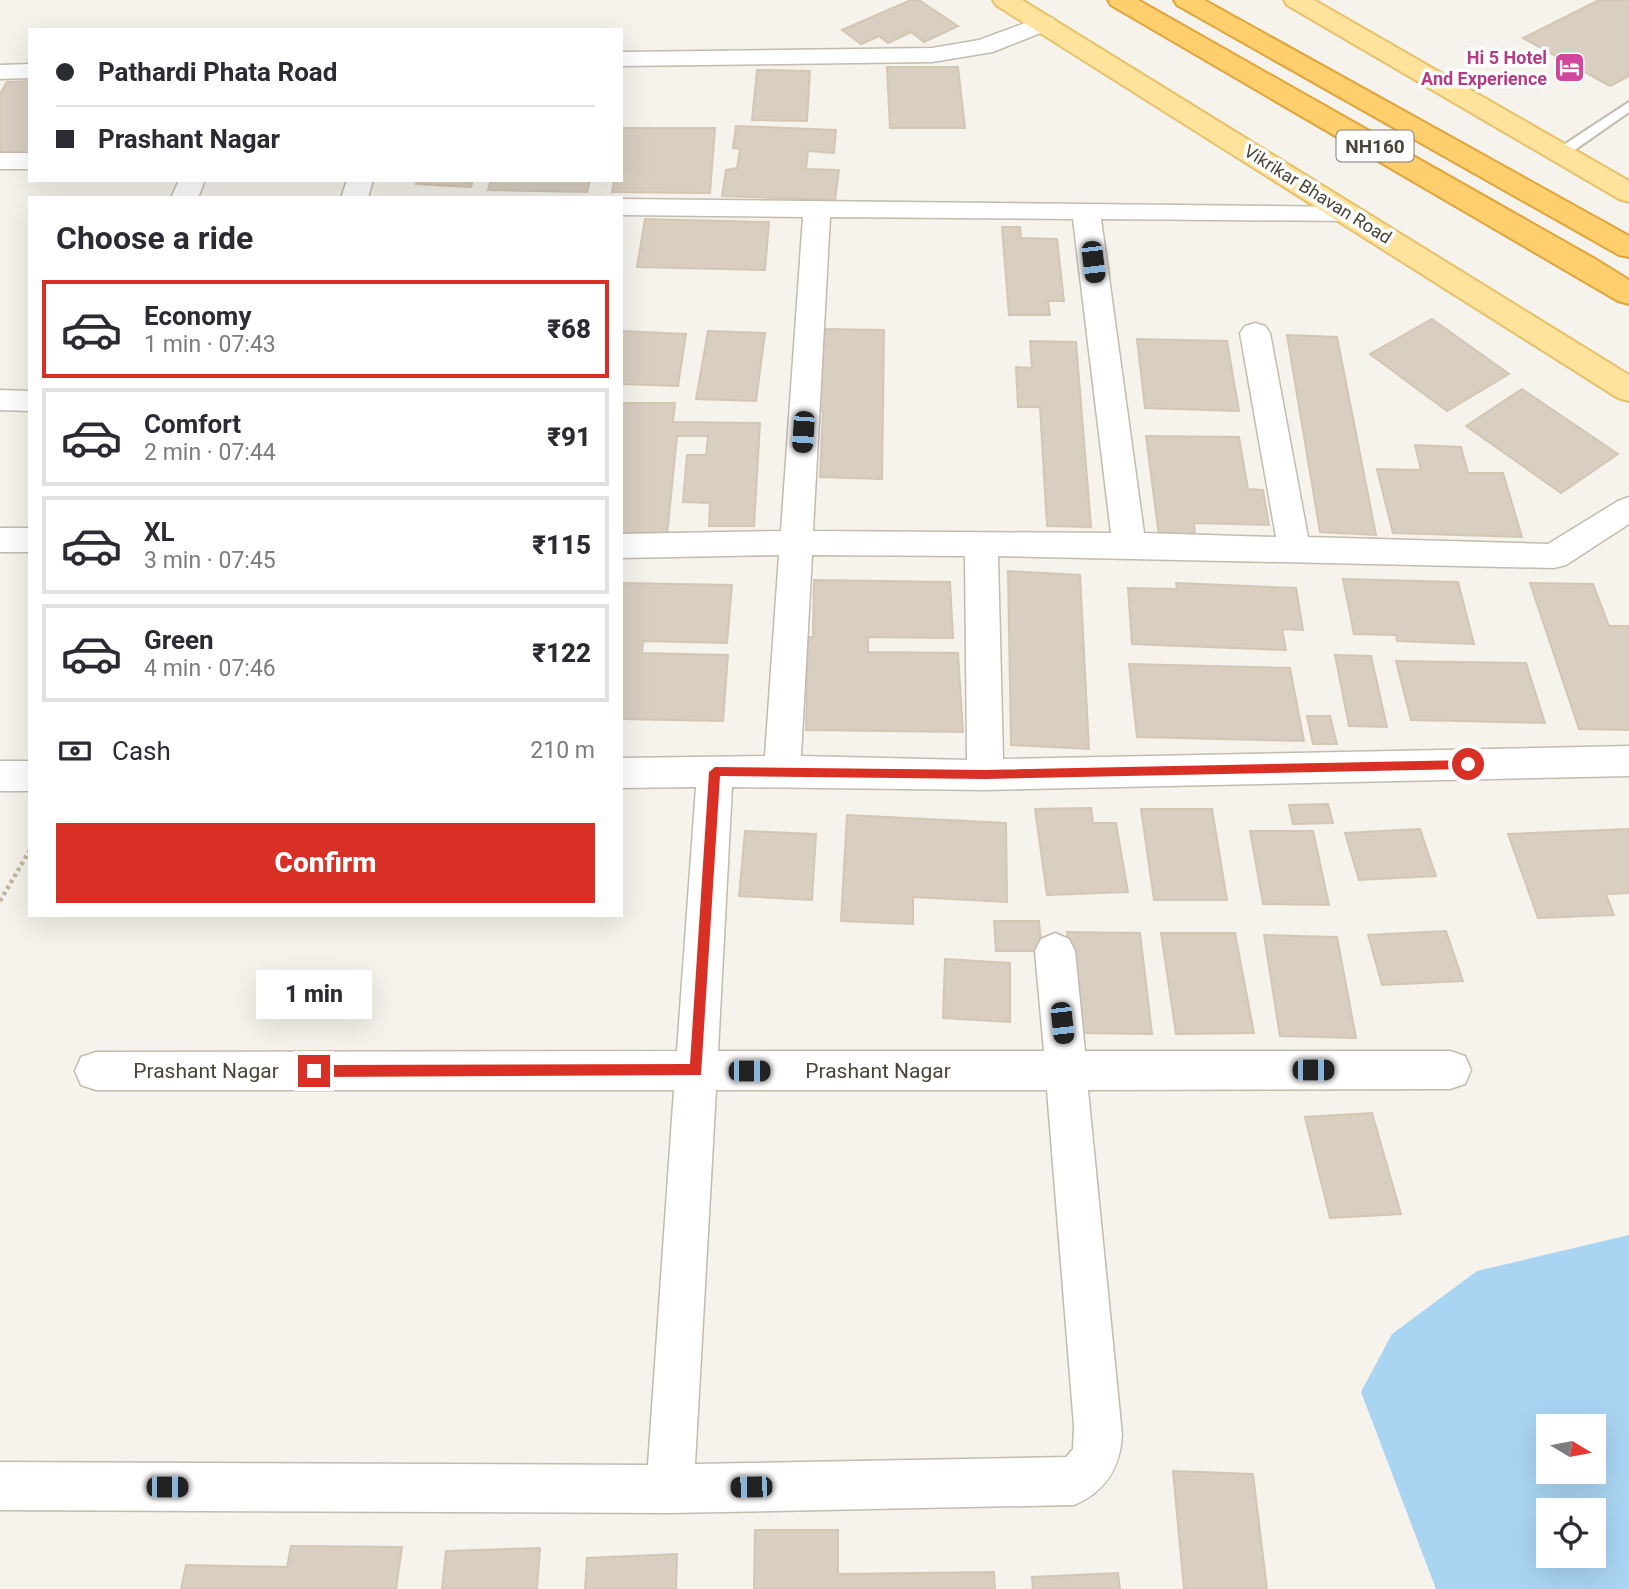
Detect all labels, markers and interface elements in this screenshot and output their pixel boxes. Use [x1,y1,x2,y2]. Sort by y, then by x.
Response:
place label: Hi 5 Hotel And Experience [1421,47,1547,89]
hotel icon: Hi 5 Hotel And Experience [1553,50,1587,84]
text: Pathardi Phata Road [98,57,337,87]
text: Prashant Nagar [98,124,280,154]
road number: NH160 [1336,130,1414,162]
street label: Vikrikar Bhavan Road [1240,140,1396,248]
text: Choose a ride [56,219,253,257]
car [1081,240,1106,284]
icon: car [60,298,123,361]
text: Economy [144,301,251,331]
text: ₹68 [547,314,591,344]
text: 1 min · 07:43 [144,331,276,358]
icon: car [60,406,123,469]
text: Comfort [144,409,241,439]
car [792,410,815,454]
text: ₹91 [547,422,591,452]
text: 2 min · 07:44 [144,439,276,466]
icon: car [60,514,123,577]
text: XL [144,517,175,547]
text: ₹115 [532,530,591,560]
text: 3 min · 07:45 [144,547,276,574]
icon: car [60,622,123,685]
text: Green [144,625,214,655]
text: ₹122 [532,638,591,668]
text: 4 min · 07:46 [144,655,276,682]
icon: cash [56,732,94,770]
text: Cash [112,736,171,766]
text: 210 m [530,737,595,764]
route start [1452,748,1484,780]
button: Confirm [56,823,595,903]
callout: 1 min [256,970,372,1018]
text: 1 min [285,981,343,1008]
car [1050,1001,1075,1045]
route end [298,1055,330,1087]
street label: Prashant Nagar [133,1059,279,1083]
street label: Prashant Nagar [805,1059,951,1083]
car [1293,1060,1335,1081]
car [729,1061,771,1082]
north arrow [1536,1414,1606,1484]
map controls [1536,1414,1606,1568]
car [730,1476,773,1498]
car [147,1477,189,1498]
button: locate [1536,1498,1606,1568]

